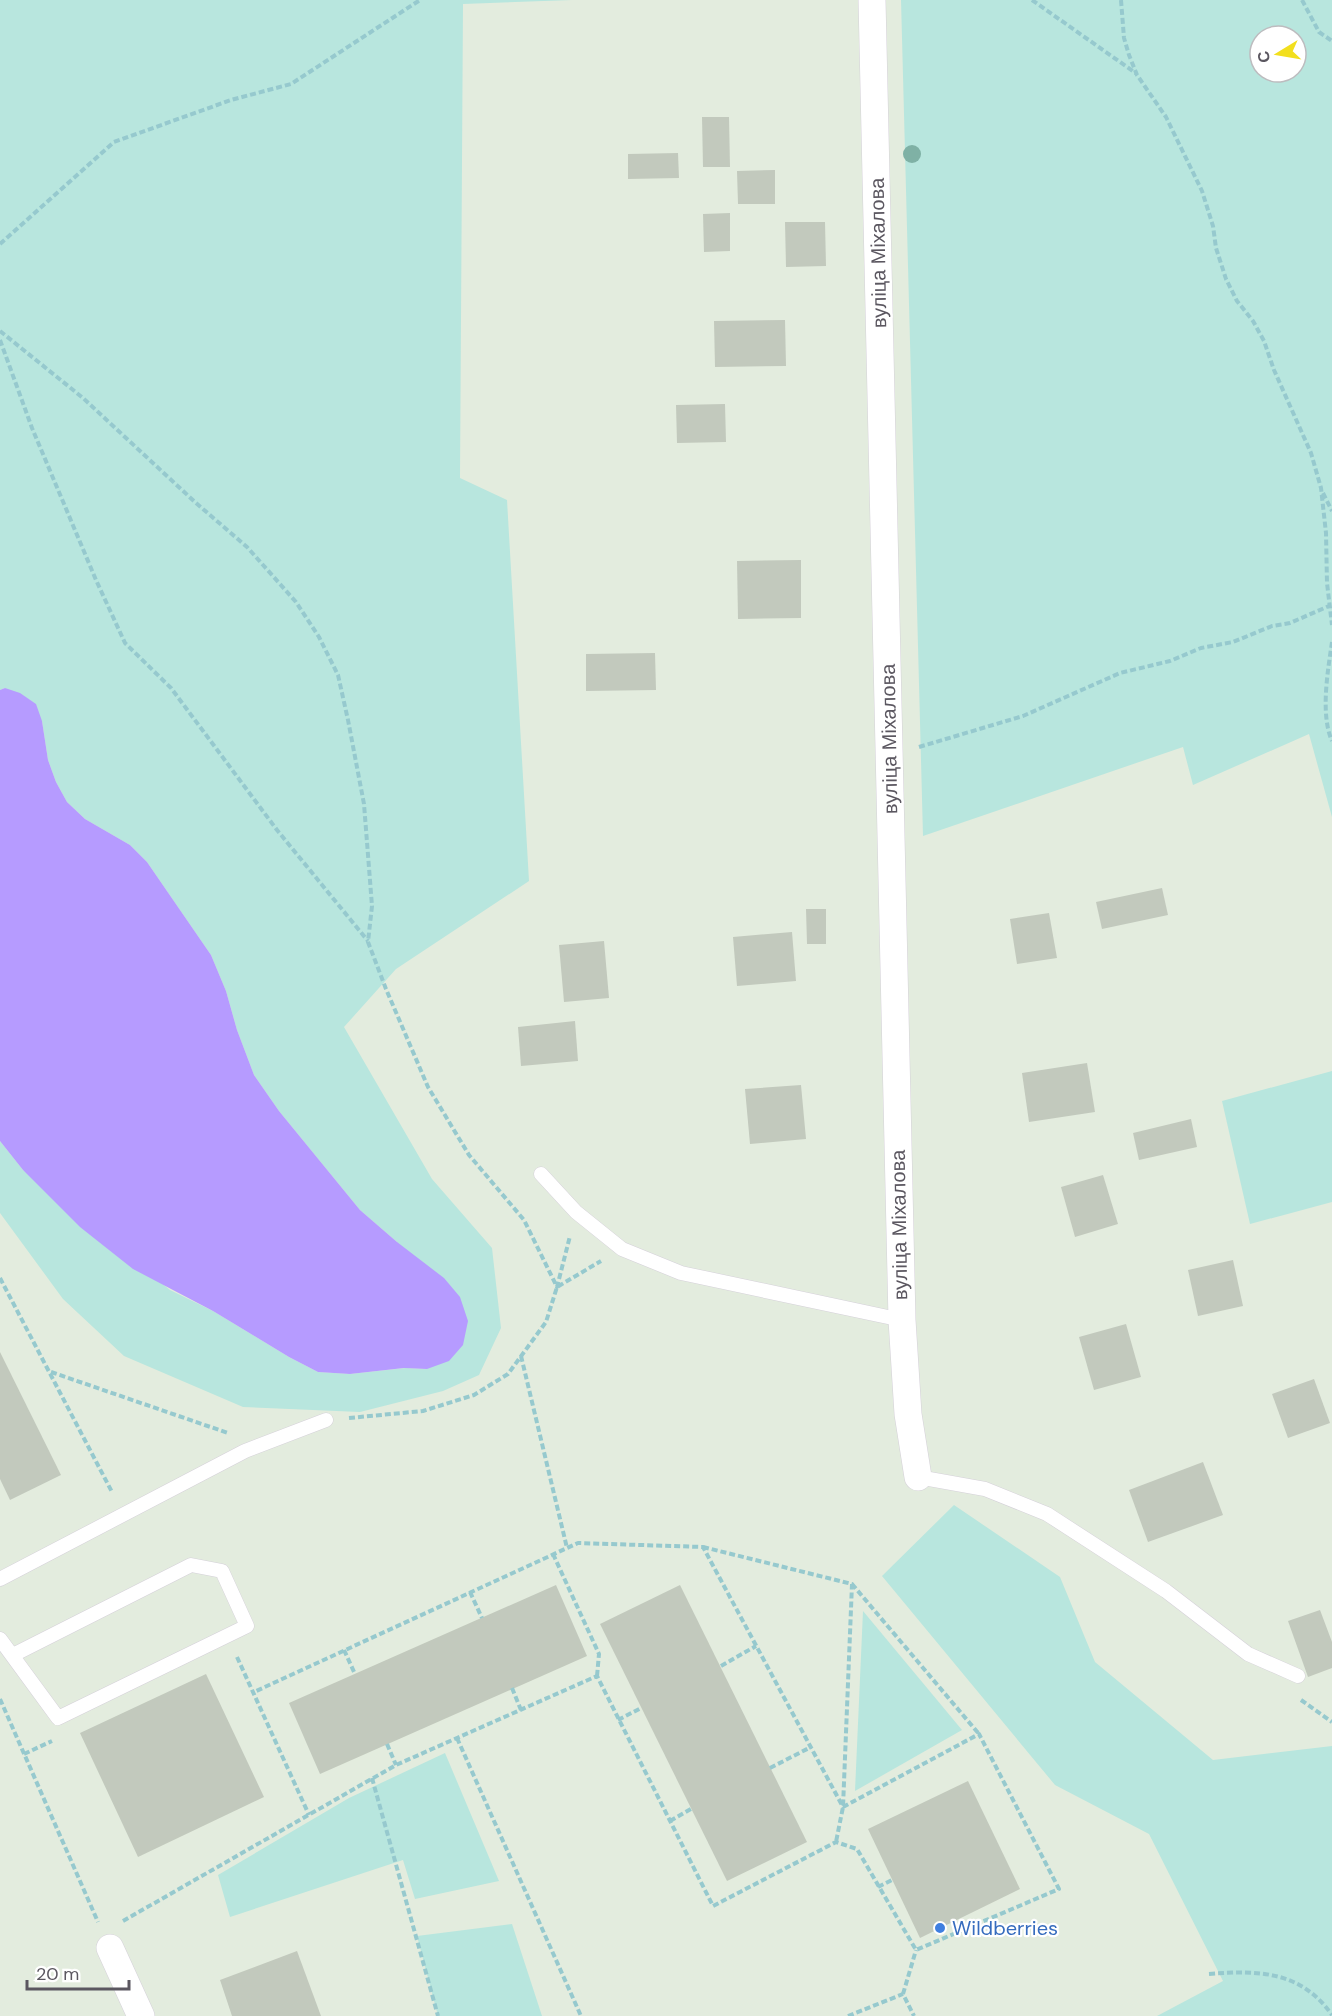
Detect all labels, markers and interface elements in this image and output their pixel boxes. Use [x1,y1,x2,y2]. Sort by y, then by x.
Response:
north arrow [1248,24,1308,84]
text: С [1252,49,1275,64]
street label: вуліца Міхалова [864,177,892,328]
street label: вуліца Міхалова [875,663,903,814]
street label: вуліца Міхалова [885,1149,913,1300]
place label: Wildberries [952,1915,1058,1941]
marker: Wildberries [933,1921,947,1935]
scale bar [27,1953,129,1991]
text: 20 m [36,1962,79,1986]

